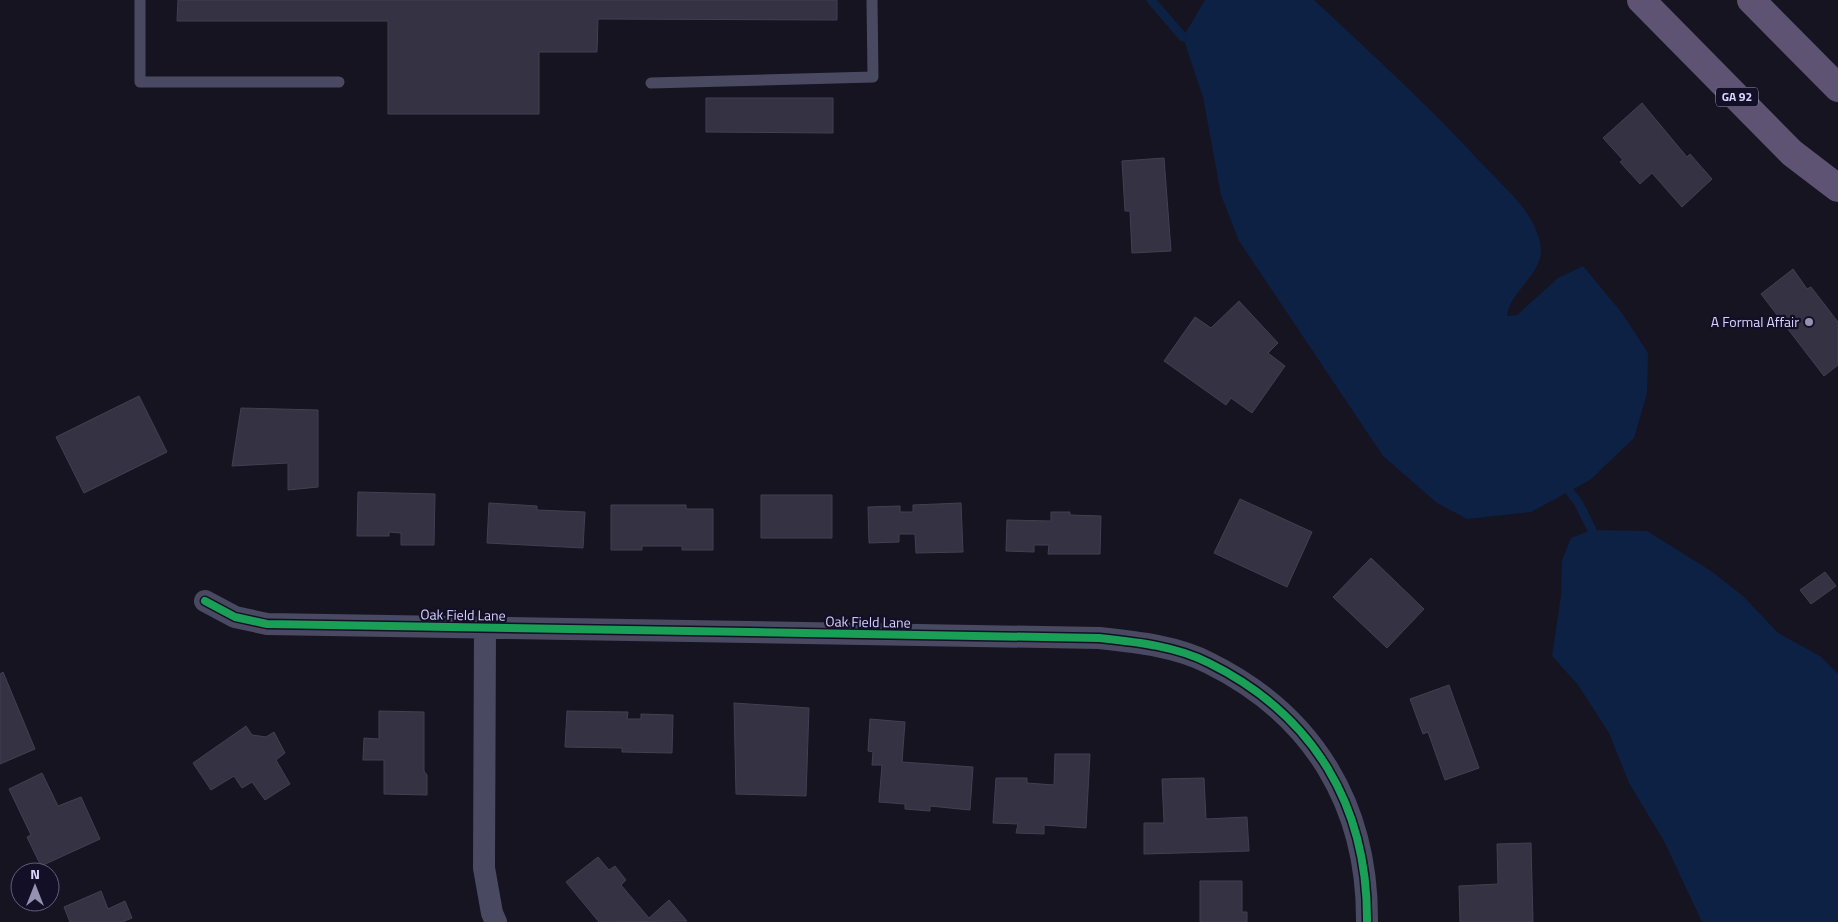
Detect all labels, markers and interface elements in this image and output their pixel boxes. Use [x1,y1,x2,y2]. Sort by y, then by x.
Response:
road number: GA 92 [1716,88,1758,106]
place label: A Formal Affair [1711,311,1799,332]
marker: A Formal Affair [1803,316,1815,328]
street label: Oak Field Lane [420,603,506,626]
street label: Oak Field Lane [825,610,911,633]
north arrow [10,862,60,912]
text: N [30,863,40,884]

